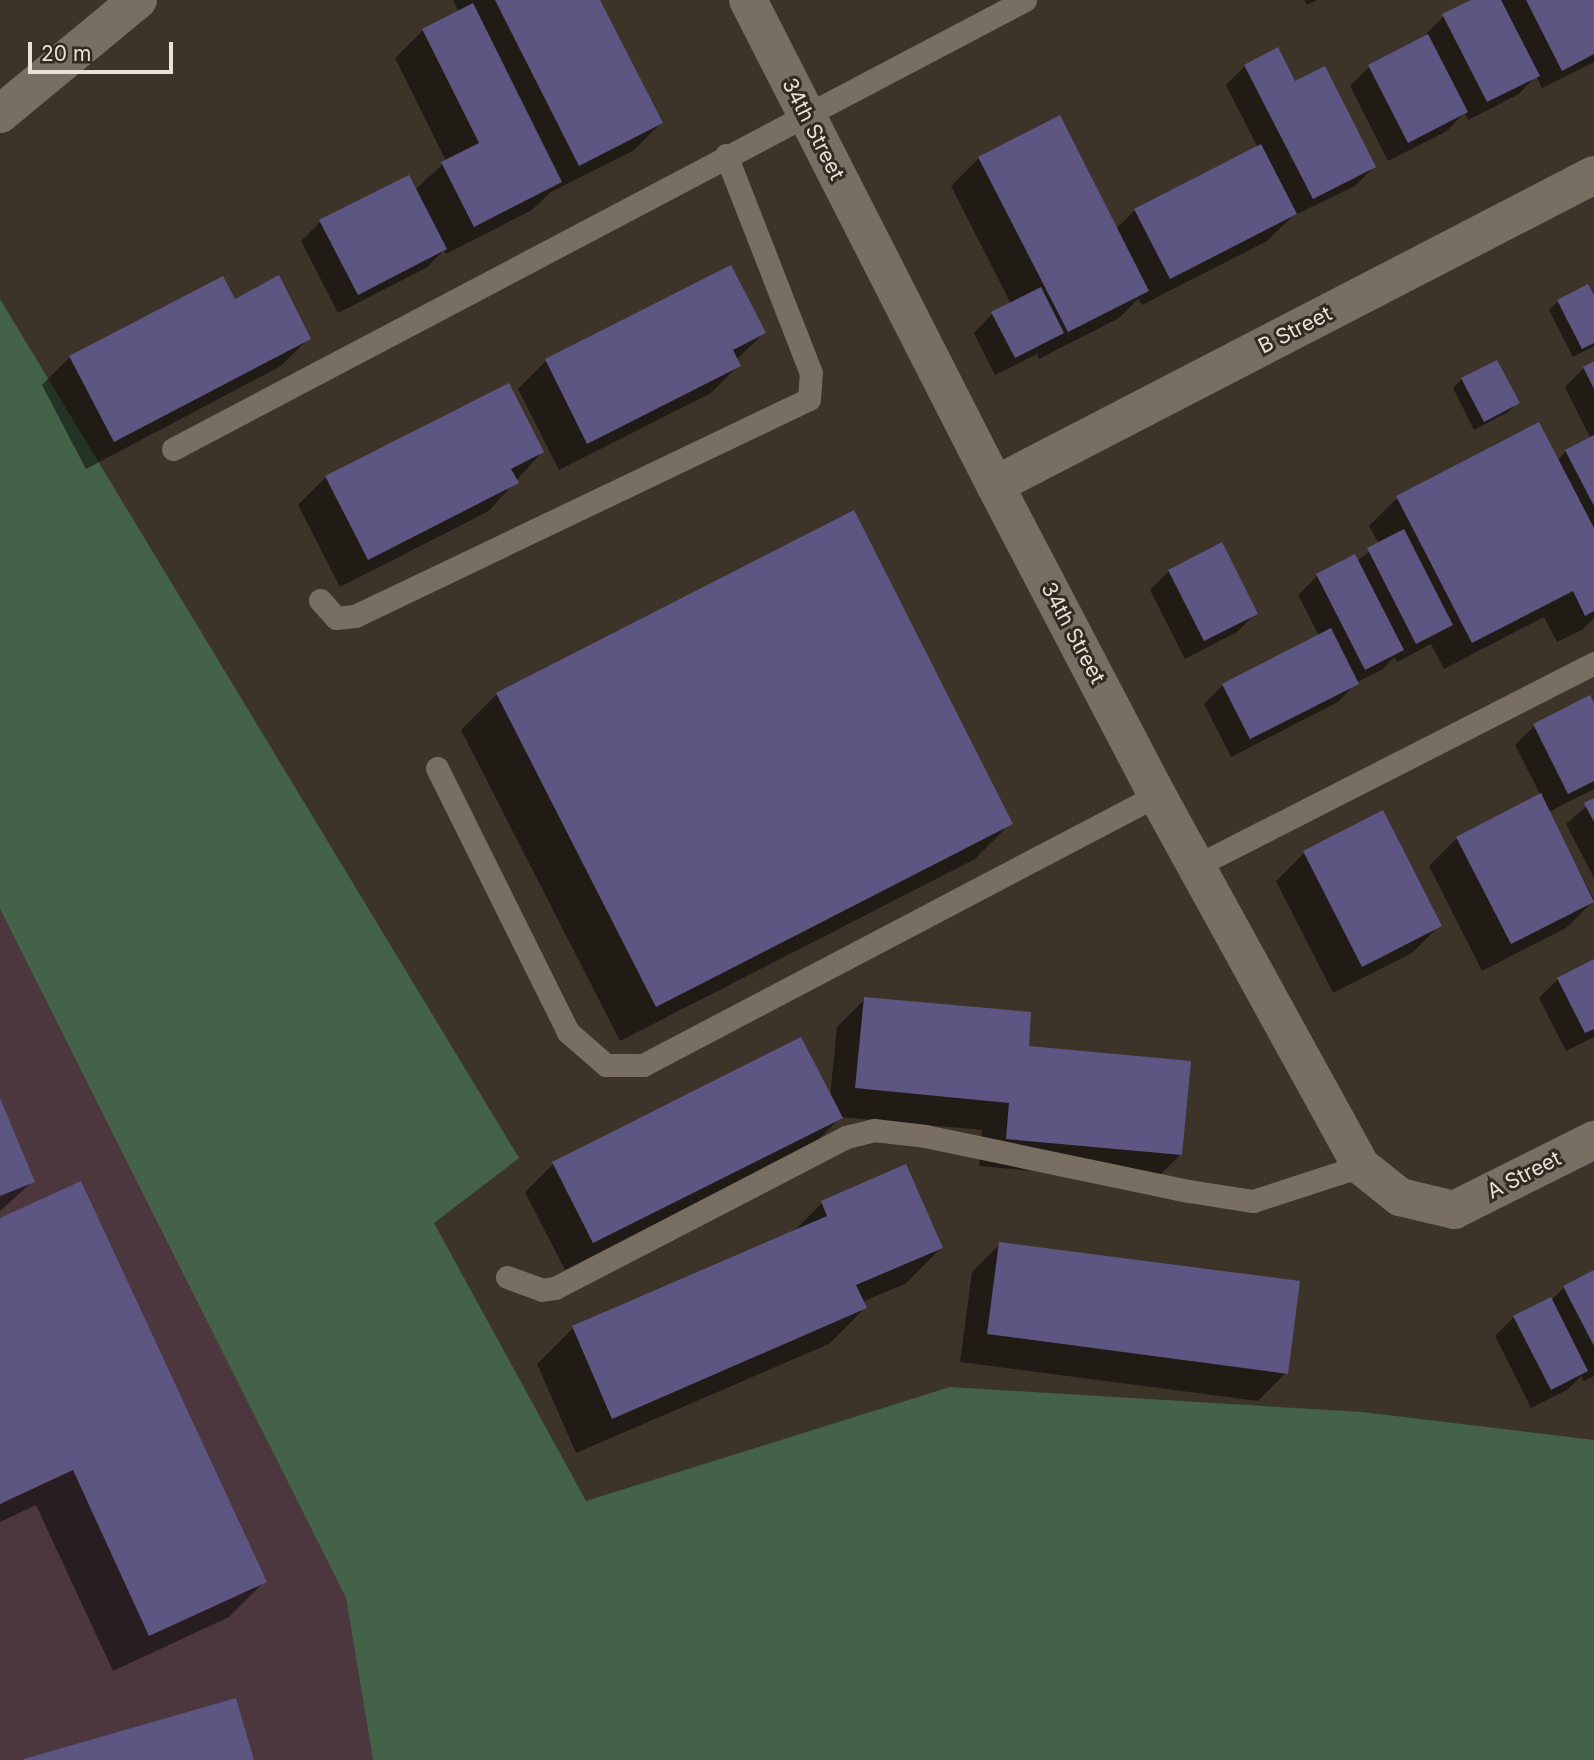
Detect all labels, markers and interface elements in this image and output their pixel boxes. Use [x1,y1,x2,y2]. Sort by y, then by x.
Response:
scale bar [32,28,177,72]
text: 20 m [41,41,91,66]
street label: 34th Street [777,74,849,184]
street label: B Street [1254,301,1336,359]
street label: 34th Street [1036,578,1110,688]
street label: A Street [1483,1146,1565,1204]

